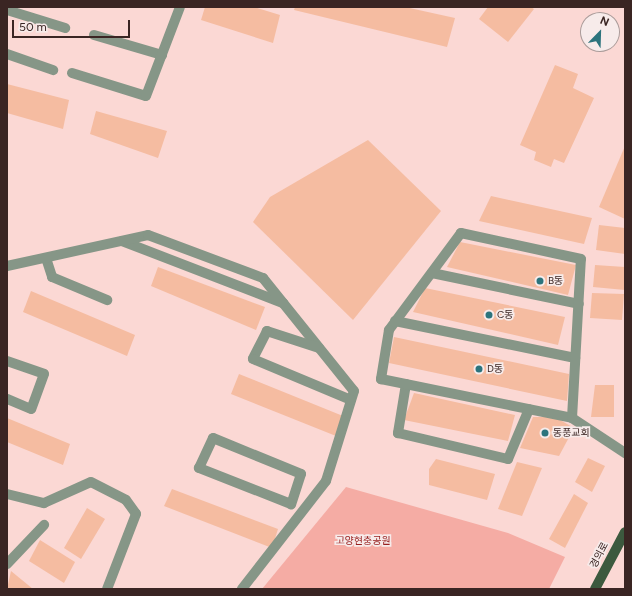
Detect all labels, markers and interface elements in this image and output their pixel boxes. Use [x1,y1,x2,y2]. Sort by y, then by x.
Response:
scale bar [14,12,132,38]
north arrow [580,12,620,52]
text: N [598,14,611,29]
text: 50 m [19,20,47,34]
place label: B동 [548,275,563,287]
marker: B동 [535,276,545,286]
place label: C동 [497,309,513,321]
marker: C동 [484,310,494,320]
place label: D동 [487,363,503,375]
marker: D동 [474,364,484,374]
place label: 동풍교회 [553,427,590,439]
marker: 동풍교회 [540,428,550,438]
park label: 고양현충공원 [335,535,391,547]
street label: 경의로 [587,540,611,570]

